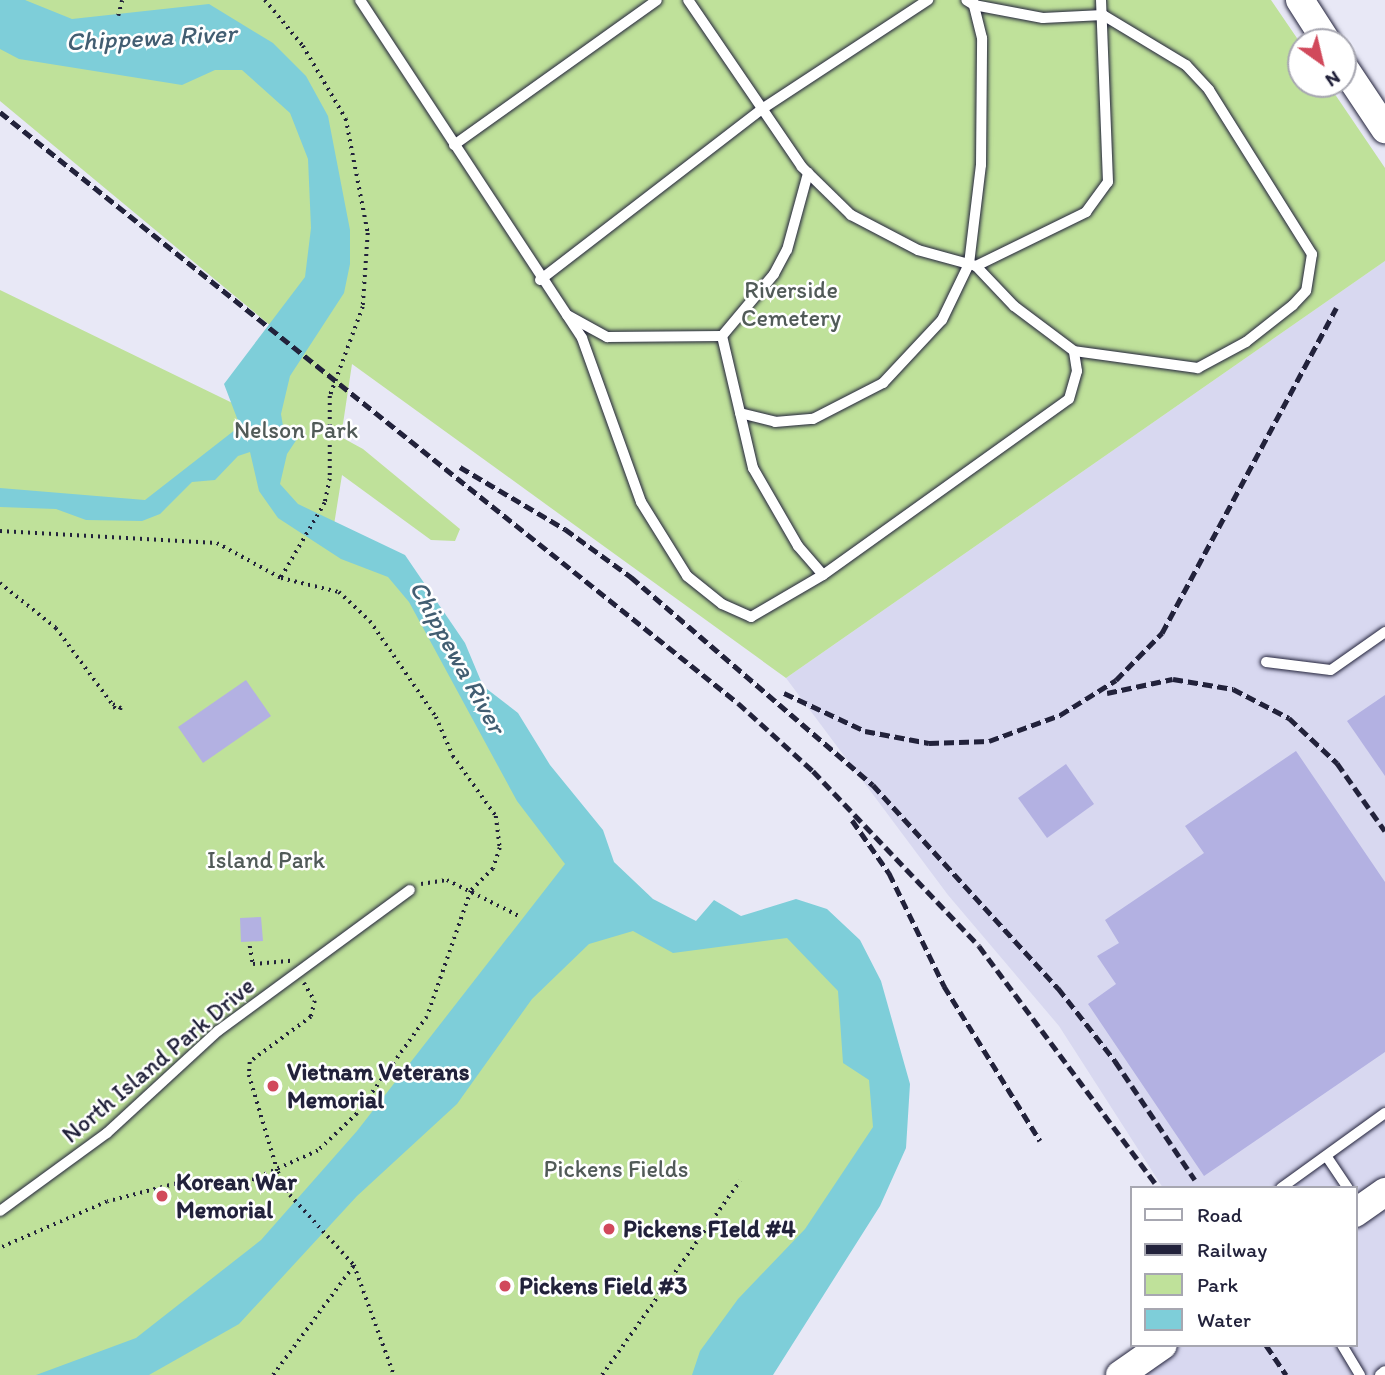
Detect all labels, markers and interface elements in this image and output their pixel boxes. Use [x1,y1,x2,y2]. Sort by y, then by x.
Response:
water label: Chippewa River [65,18,237,58]
north arrow [1287,28,1357,98]
text: N [1321,66,1345,92]
park label: Riverside Cemetery [741,276,841,332]
park label: Nelson Park [234,416,358,444]
water label: Chippewa River [402,575,512,739]
park label: Island Park [207,846,325,874]
street label: North Island Park Drive [56,971,260,1149]
place label: Vietnam Veterans Memorial [287,1058,469,1114]
marker: Vietnam Veterans Memorial [265,1078,281,1094]
park label: Pickens Fields [544,1155,688,1183]
place label: Korean War Memorial [176,1168,297,1224]
legend [1130,1186,1357,1347]
marker: Korean War Memorial [154,1188,170,1204]
text: Road [1197,1202,1242,1227]
place label: Pickens FIeld #4 [623,1215,795,1243]
marker: Pickens FIeld #4 [601,1221,617,1237]
text: Railway [1197,1237,1267,1262]
place label: Pickens Field #3 [519,1272,687,1300]
text: Park [1197,1272,1238,1297]
marker: Pickens Field #3 [497,1278,513,1294]
text: Water [1197,1307,1251,1332]

